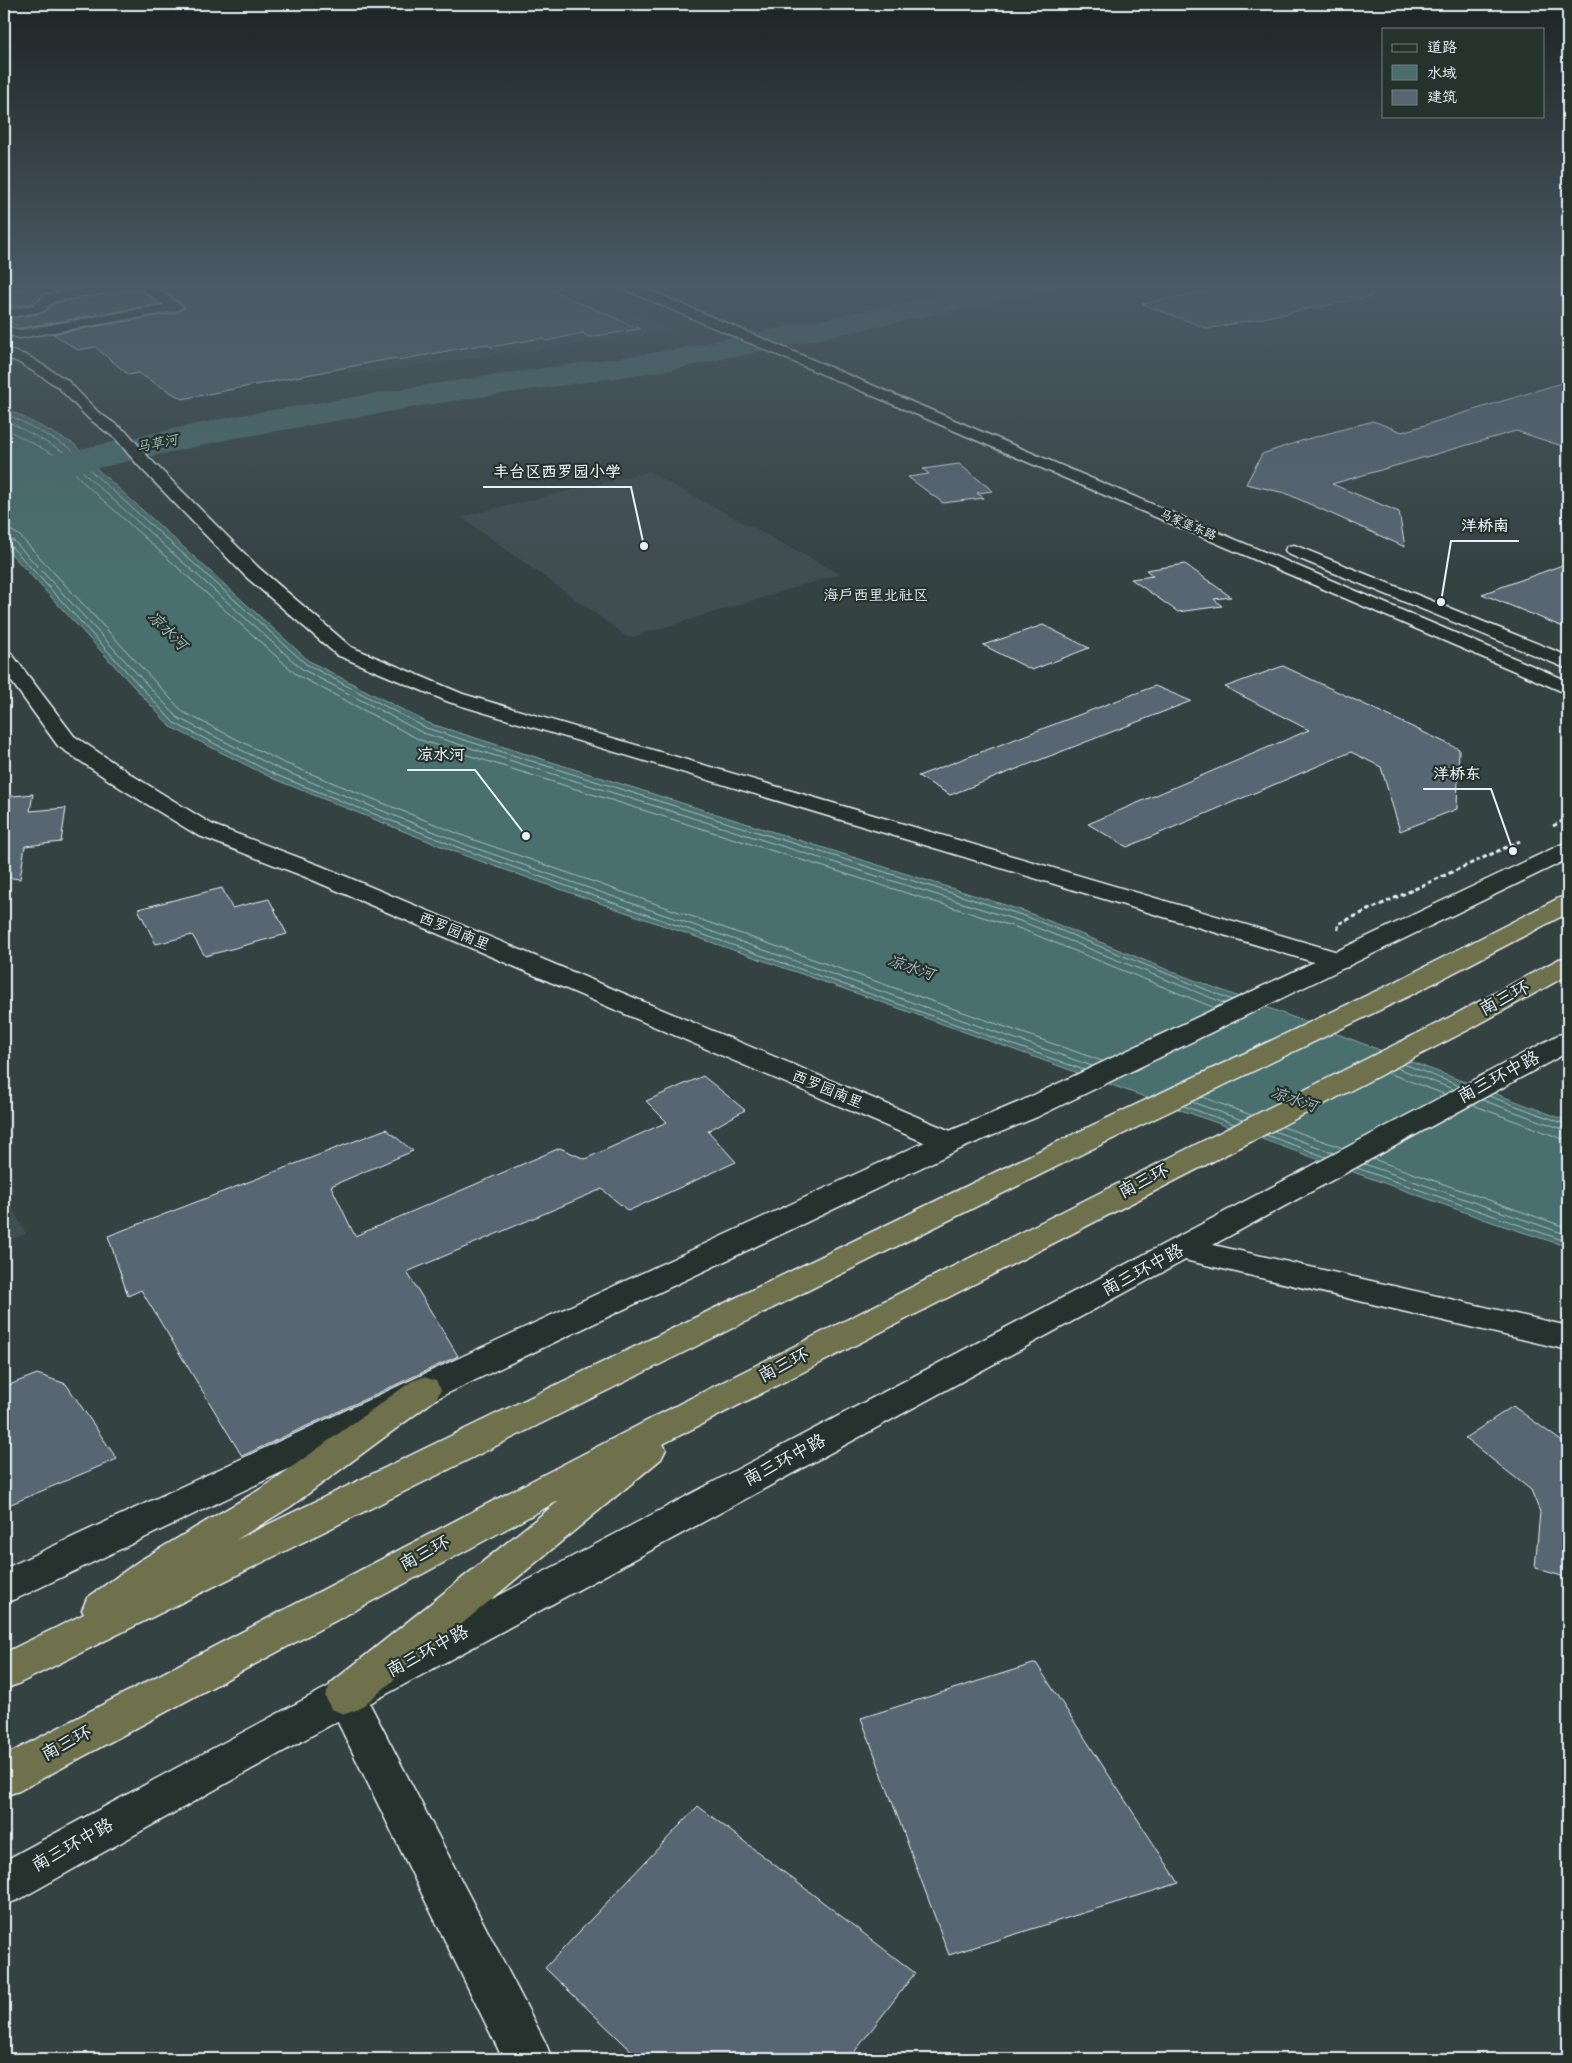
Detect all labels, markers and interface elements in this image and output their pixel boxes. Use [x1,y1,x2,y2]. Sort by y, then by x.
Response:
legend [1382,28,1544,118]
text: 道路 [1427,36,1457,60]
text: 水域 [1427,62,1457,86]
text: 建筑 [1427,86,1457,110]
water label: 马草河 [134,428,182,459]
callout: 丰台区西罗园小学 [483,456,631,487]
text: 丰台区西罗园小学 [493,460,621,485]
street label: 马家堡东路 [1157,505,1219,545]
callout: 洋桥南 [1451,510,1519,541]
text: 洋桥南 [1461,514,1509,539]
district label: 海户西里北社区 [823,584,929,608]
water label: 凉水河 [141,605,195,659]
callout: 凉水河 [407,739,475,770]
text: 凉水河 [417,743,465,768]
callout: 洋桥东 [1423,758,1491,789]
text: 洋桥东 [1433,762,1481,787]
street label: 西罗园南里 [415,906,493,958]
water label: 凉水河 [884,948,941,989]
street label: 南三环 [1474,974,1536,1024]
street label: 南三环中路 [1452,1044,1546,1112]
street label: 西罗园南里 [788,1064,866,1116]
water label: 凉水河 [1267,1080,1324,1121]
street label: 南三环 [1113,1157,1175,1207]
street label: 南三环中路 [1096,1237,1190,1305]
street label: 南三环 [753,1341,815,1391]
street label: 南三环中路 [738,1427,832,1495]
street label: 南三环 [394,1529,456,1579]
street label: 南三环中路 [381,1618,475,1686]
street label: 南三环 [36,1719,98,1769]
street label: 南三环中路 [27,1812,119,1880]

